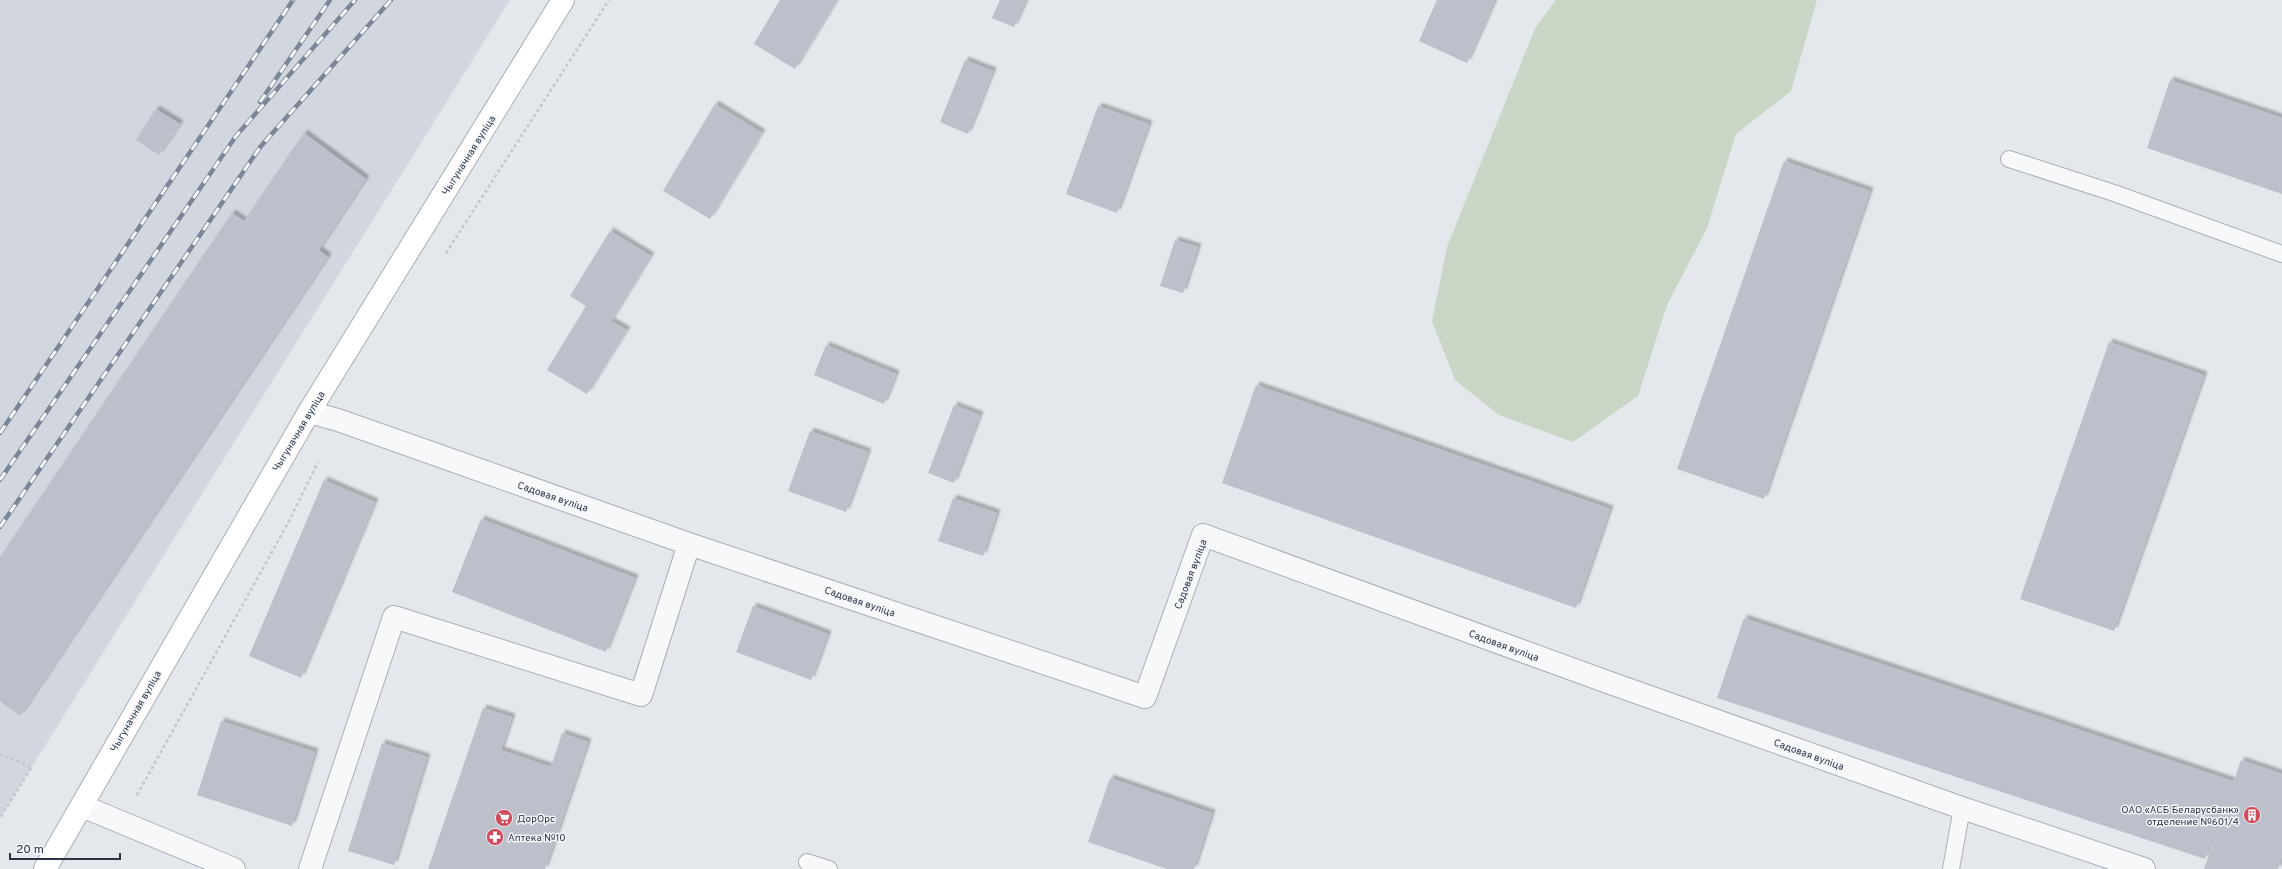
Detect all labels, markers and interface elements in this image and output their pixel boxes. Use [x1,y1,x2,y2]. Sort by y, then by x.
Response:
street label: Чыгуначная вуліца [439,113,499,198]
street label: Чыгуначная вуліца [270,389,328,474]
street label: Садовая вуліца [515,479,590,516]
street label: Садовая вуліца [1172,538,1211,611]
street label: Садовая вуліца [822,584,897,621]
street label: Садовая вуліца [1467,628,1540,665]
street label: Чыгуначная вуліца [108,669,165,755]
street label: Садовая вуліца [1772,737,1845,774]
place label: ОАО «АСБ Беларусбанк» отделение №601/4 [2121,804,2239,829]
building icon: ОАО «АСБ Беларусбанк» отделение №601/4 [2242,805,2262,825]
supermarket icon: ДорОрс [494,808,514,828]
place label: ДорОрс [517,813,555,826]
pharmacy icon: Аптека №10 [485,827,505,847]
place label: Аптека №10 [508,832,566,845]
scale bar [10,835,120,861]
text: 20 m [16,842,44,858]

